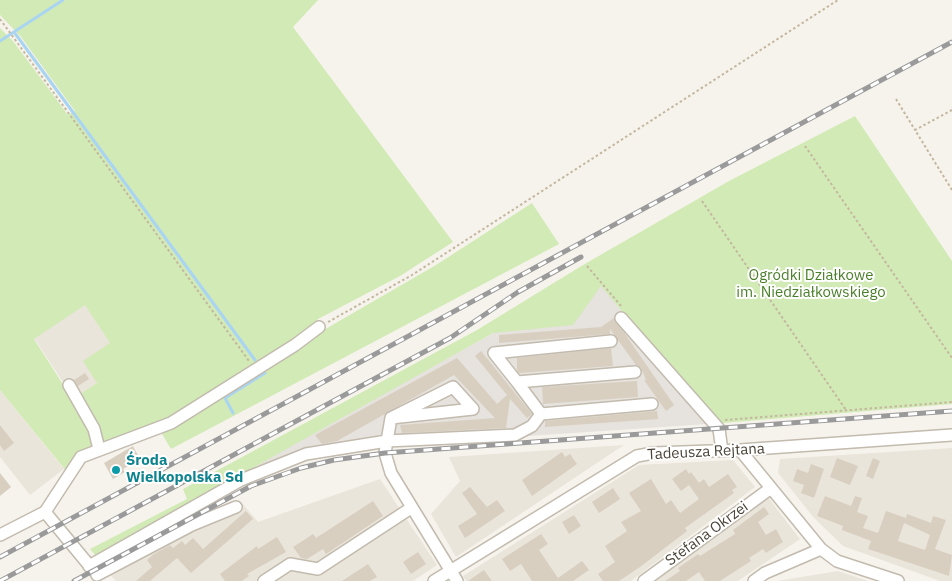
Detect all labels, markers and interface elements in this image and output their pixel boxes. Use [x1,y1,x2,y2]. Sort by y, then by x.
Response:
park label: Ogródki Działkowe im. Niedziałkowskiego [736,267,886,302]
street label: Tadeusza Rejtana [647,440,765,464]
place label: Środa Wielkopolska Sd [126,452,243,487]
marker: Środa Wielkopolska Sd [110,464,122,476]
street label: Stefana Okrzei [662,498,752,570]

